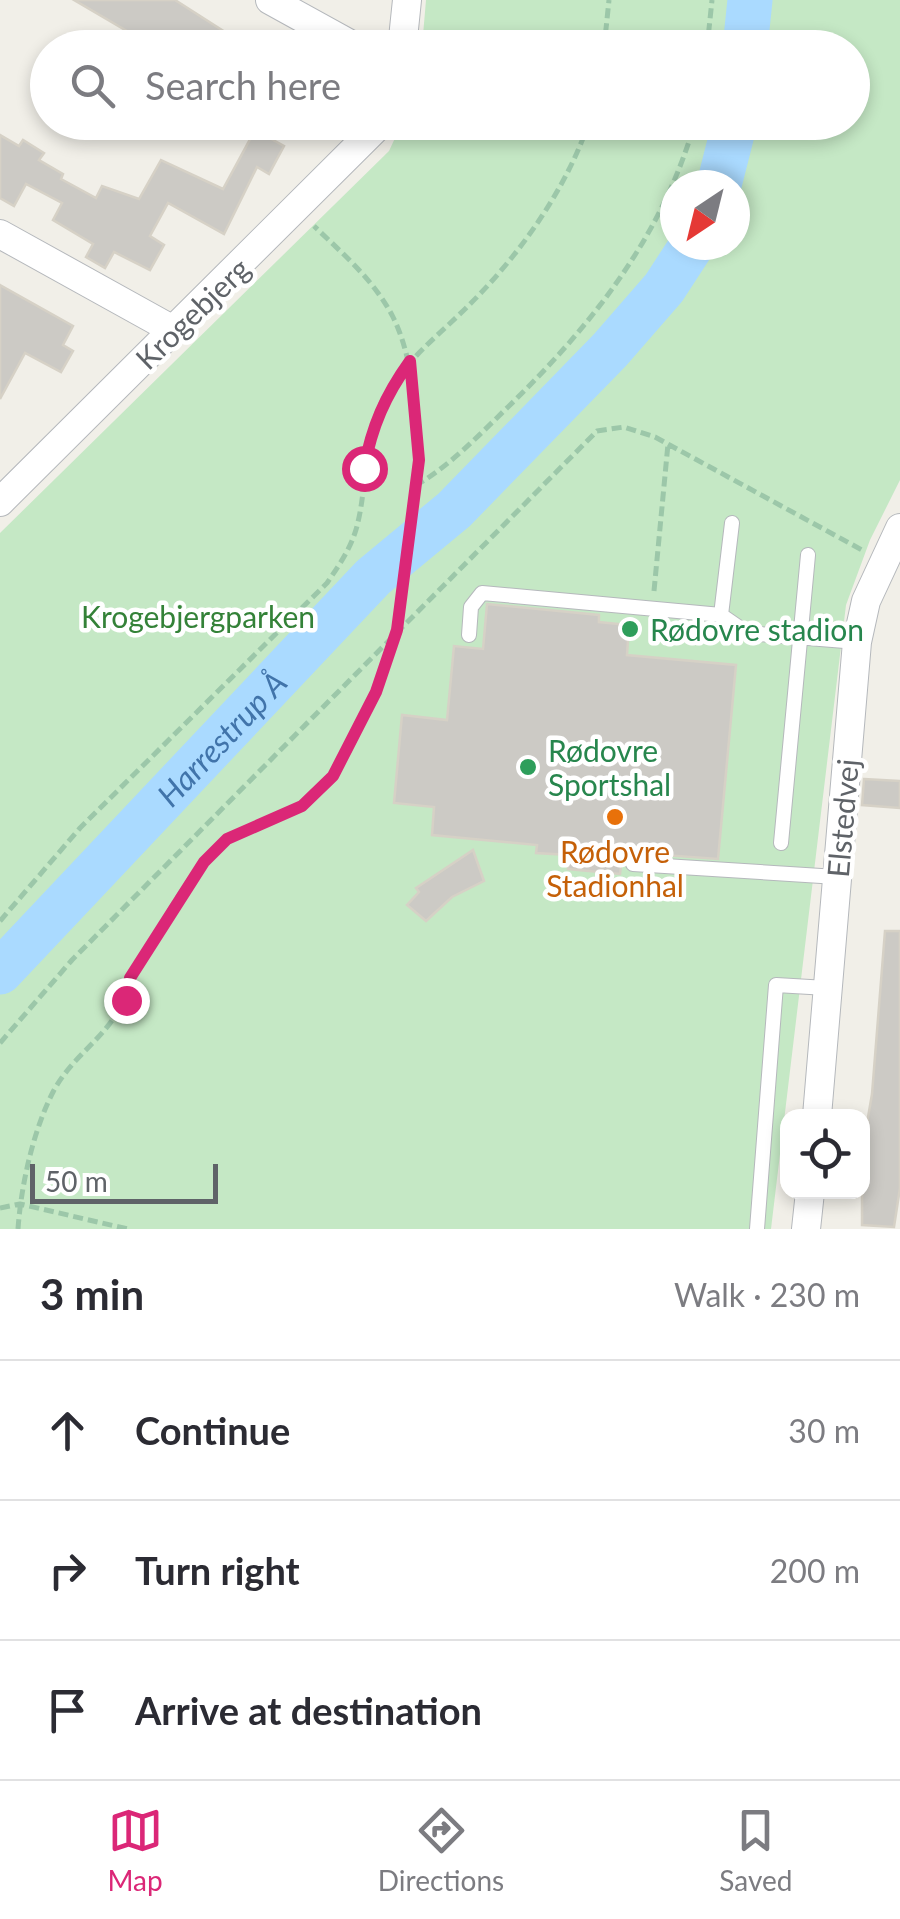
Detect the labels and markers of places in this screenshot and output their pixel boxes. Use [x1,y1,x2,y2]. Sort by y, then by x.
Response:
place label: Rødovre stadion [650,611,864,647]
marker: Rødovre stadion [619,618,641,640]
place label: Rødovre Sportshal [548,732,671,802]
marker: Rødovre Sportshal [517,756,539,778]
marker: Rødovre Stadionhal [604,806,626,828]
place label: Rødovre Stadionhal [546,833,684,903]

